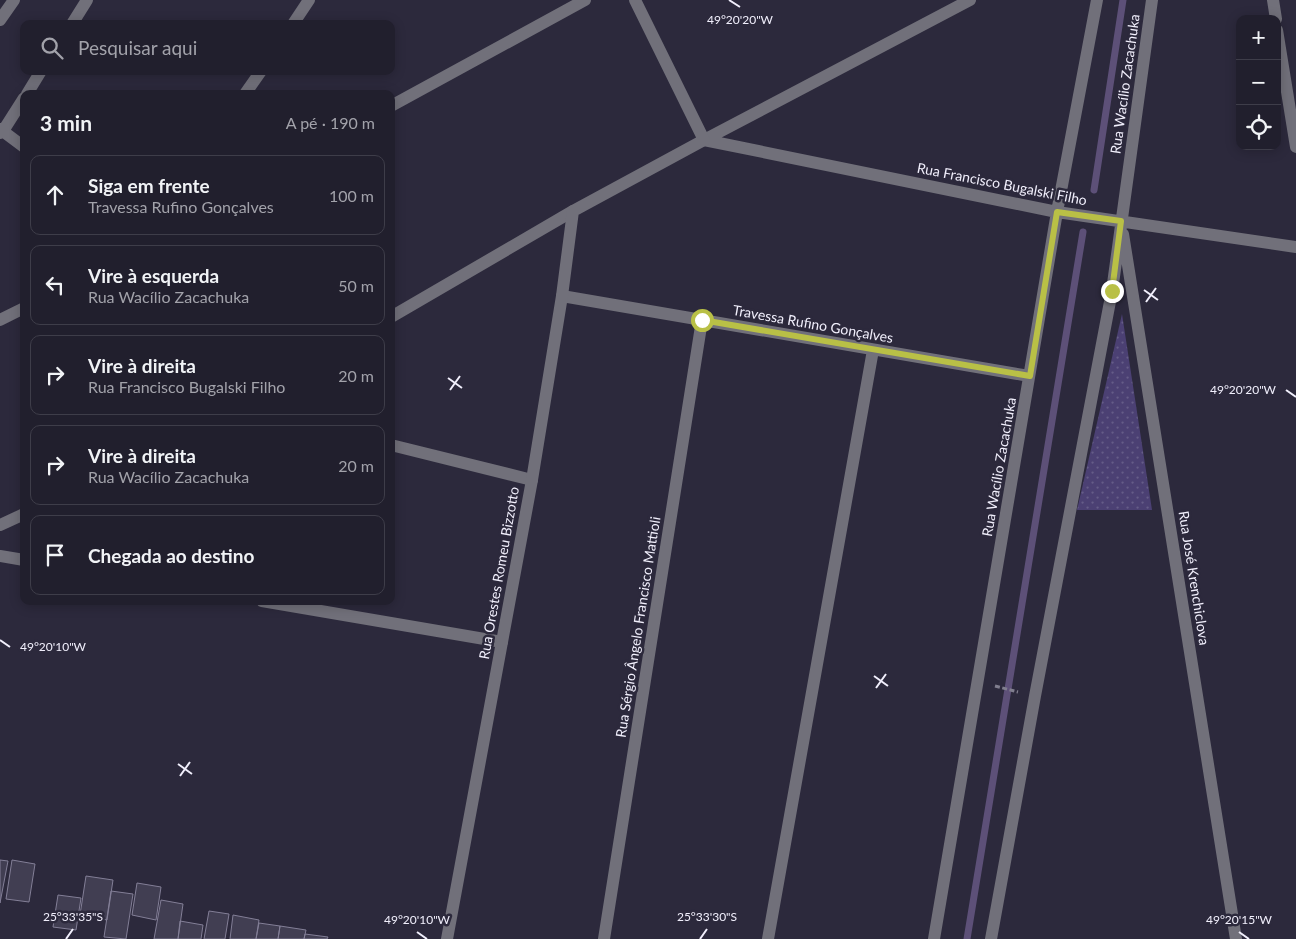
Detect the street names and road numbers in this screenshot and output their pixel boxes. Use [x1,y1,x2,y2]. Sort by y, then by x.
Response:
street label: Rua Wacílio Zacachuka [1106,13,1143,155]
street label: Rua Francisco Bugalski Filho [916,159,1089,208]
street label: Travessa Rufino Gonçalves [732,301,895,346]
street label: Rua Wacílio Zacachuka [978,396,1019,538]
street label: Rua Orestes Romeu Bizzotto [475,485,522,660]
street label: Rua José Krenchiclova [1175,509,1214,646]
street label: Rua Sérgio Ângelo Francisco Mattioli [612,515,663,739]

